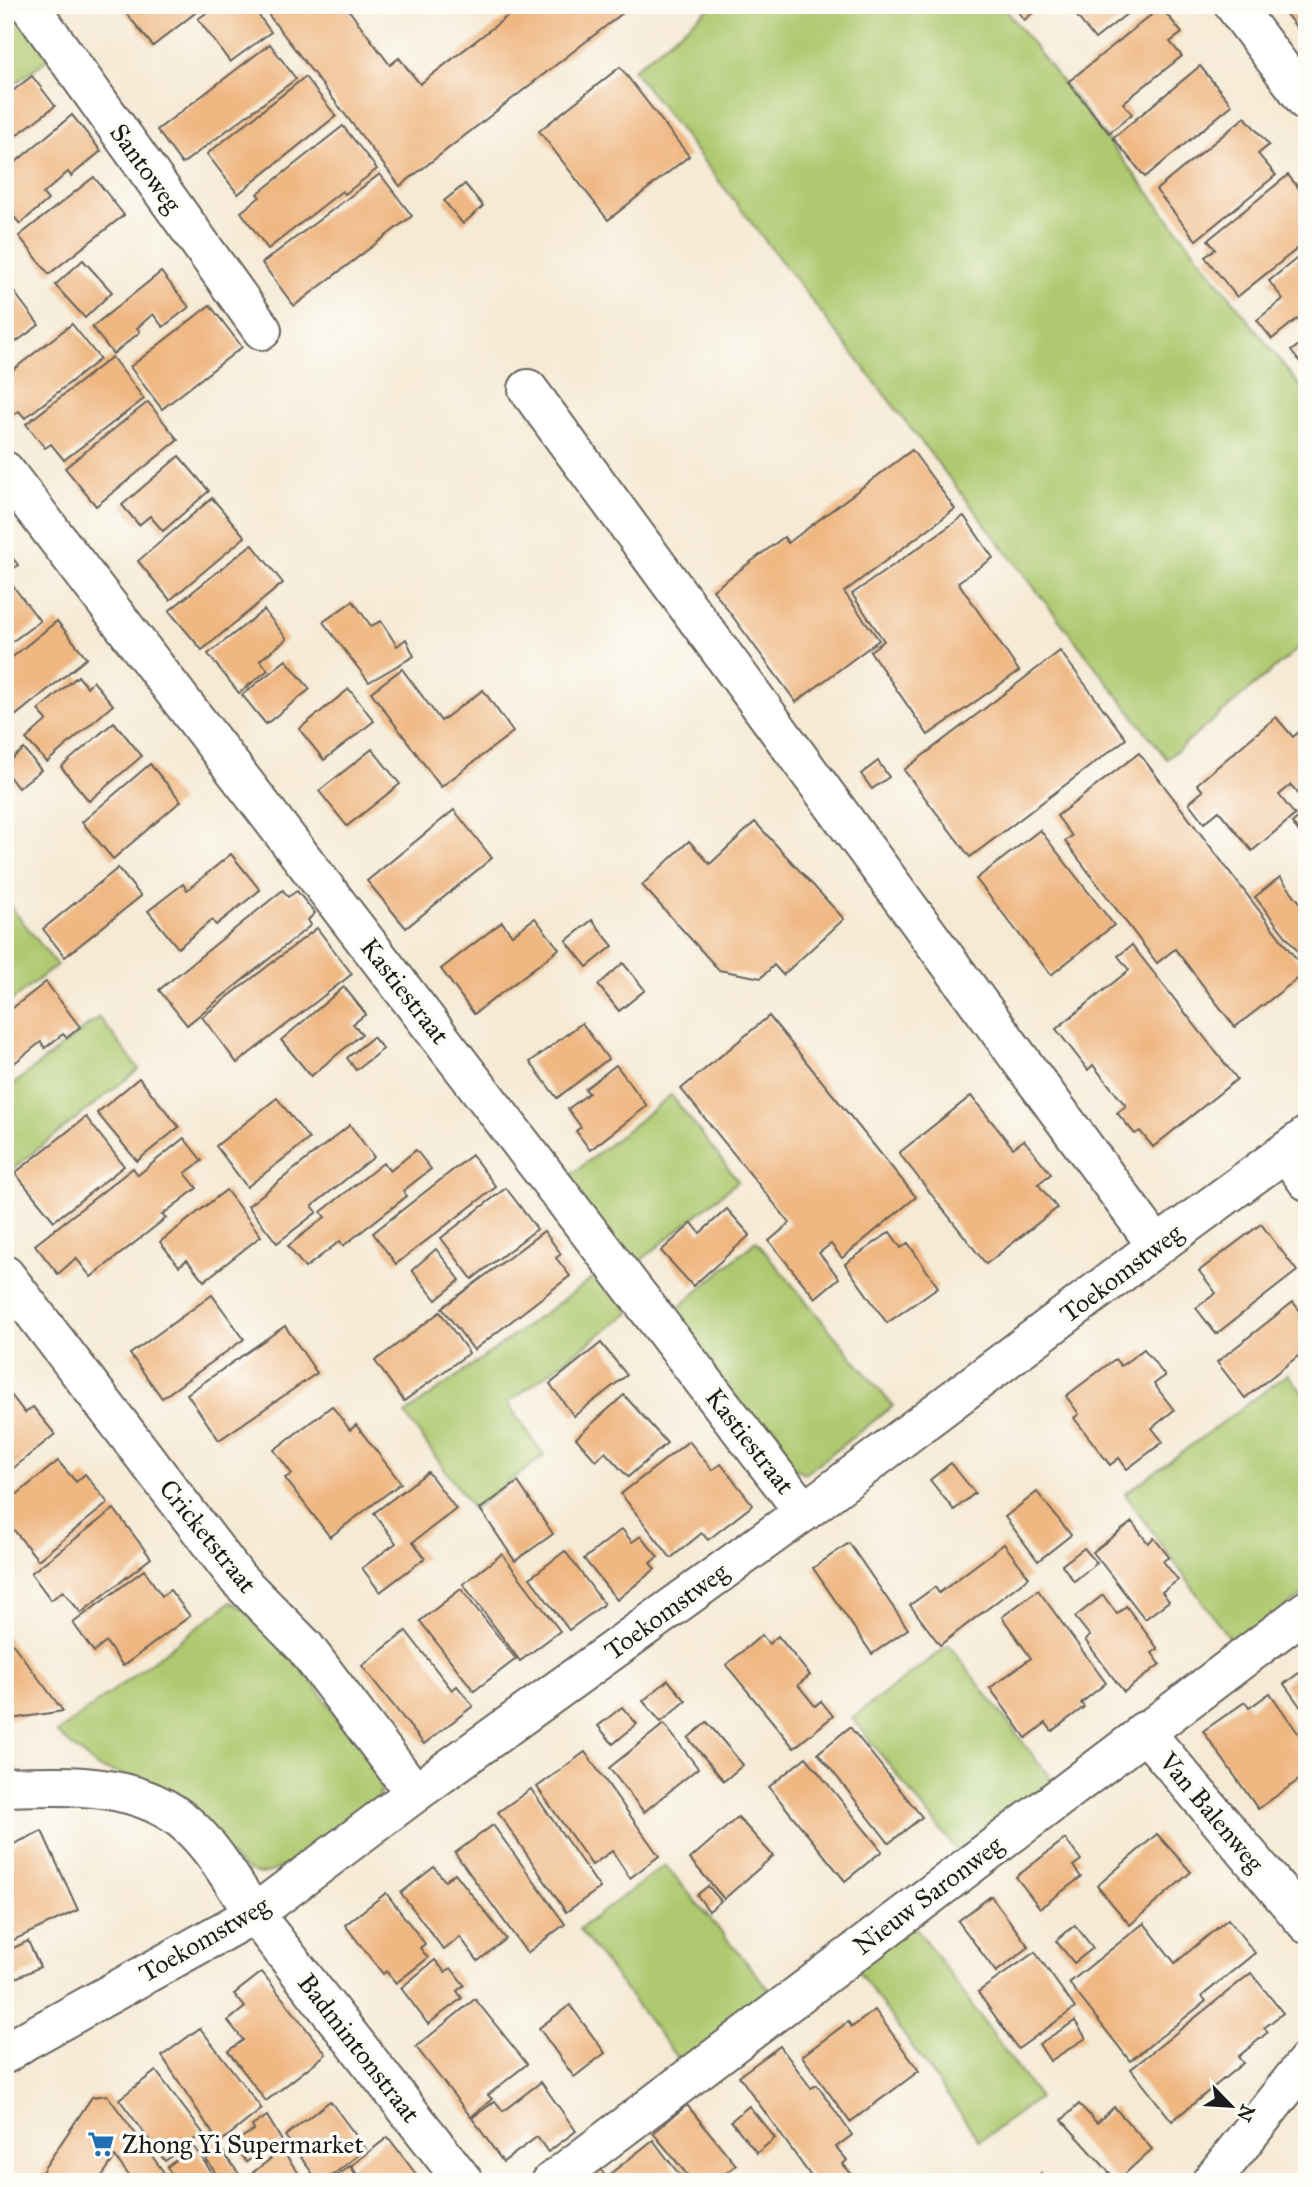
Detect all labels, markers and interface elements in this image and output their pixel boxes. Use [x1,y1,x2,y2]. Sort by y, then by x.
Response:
street label: Santoweg [103,117,189,219]
street label: Kastiestraat [354,932,456,1050]
street label: Toekomstweg [1053,1216,1189,1329]
street label: Kastiestraat [699,1382,801,1500]
street label: Cricketstraat [152,1473,264,1599]
street label: Toekomstweg [598,1555,735,1667]
street label: Van Balenweg [1152,1745,1272,1879]
street label: Nieuw Saronweg [847,1828,1010,1962]
street label: Toekomstweg [133,1888,276,1989]
street label: Badmintonstraat [291,1967,427,2129]
north arrow [1196,2072,1266,2142]
text: N [1232,2101,1260,2125]
place label: Zhong Yi Supermarket [122,2128,364,2160]
supermarket icon: Zhong Yi Supermarket [86,2129,116,2159]

